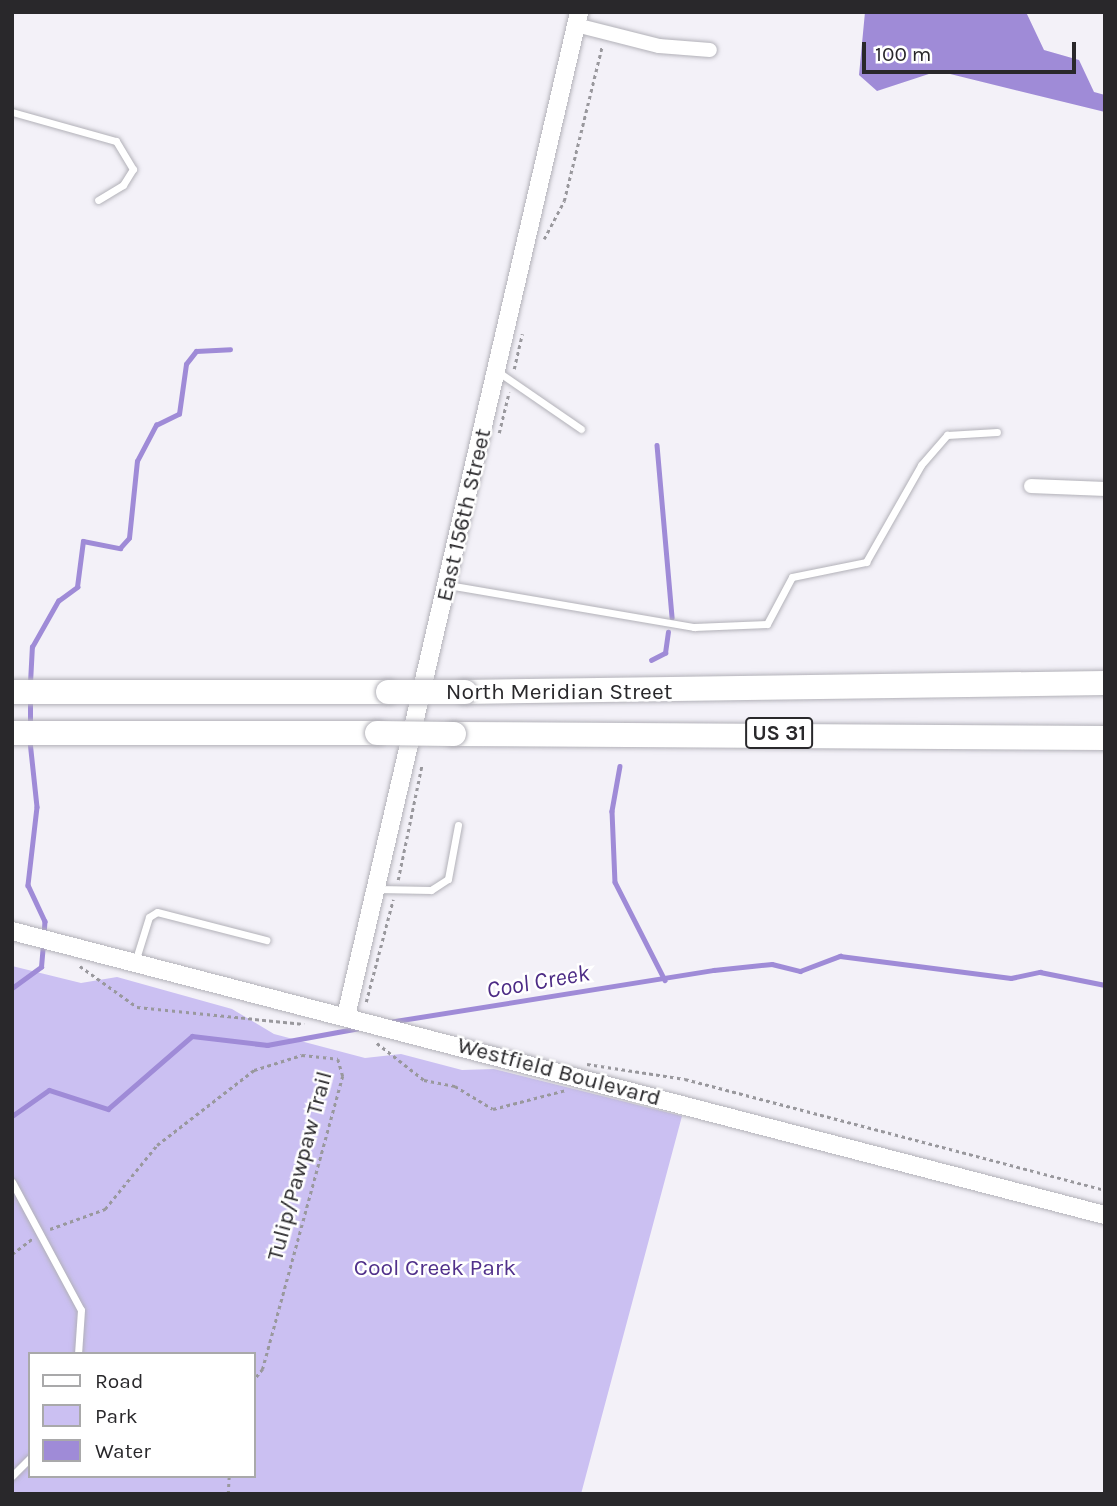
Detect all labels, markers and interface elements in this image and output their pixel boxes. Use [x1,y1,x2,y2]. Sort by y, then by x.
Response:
scale bar [865,28,1078,72]
text: 100 m [875,42,932,66]
street label: East 156th Street [431,426,497,604]
street label: North Meridian Street [446,678,672,706]
road number: US 31 [744,716,814,750]
water label: Cool Creek [484,959,592,1005]
street label: Westfield Boulevard [454,1032,664,1112]
street label: Tulip/Pawpaw Trail [261,1068,339,1264]
park label: Cool Creek Park [354,1254,516,1282]
legend [28,1352,256,1478]
text: Road [95,1369,143,1393]
text: Park [95,1404,138,1428]
text: Water [95,1439,151,1463]

